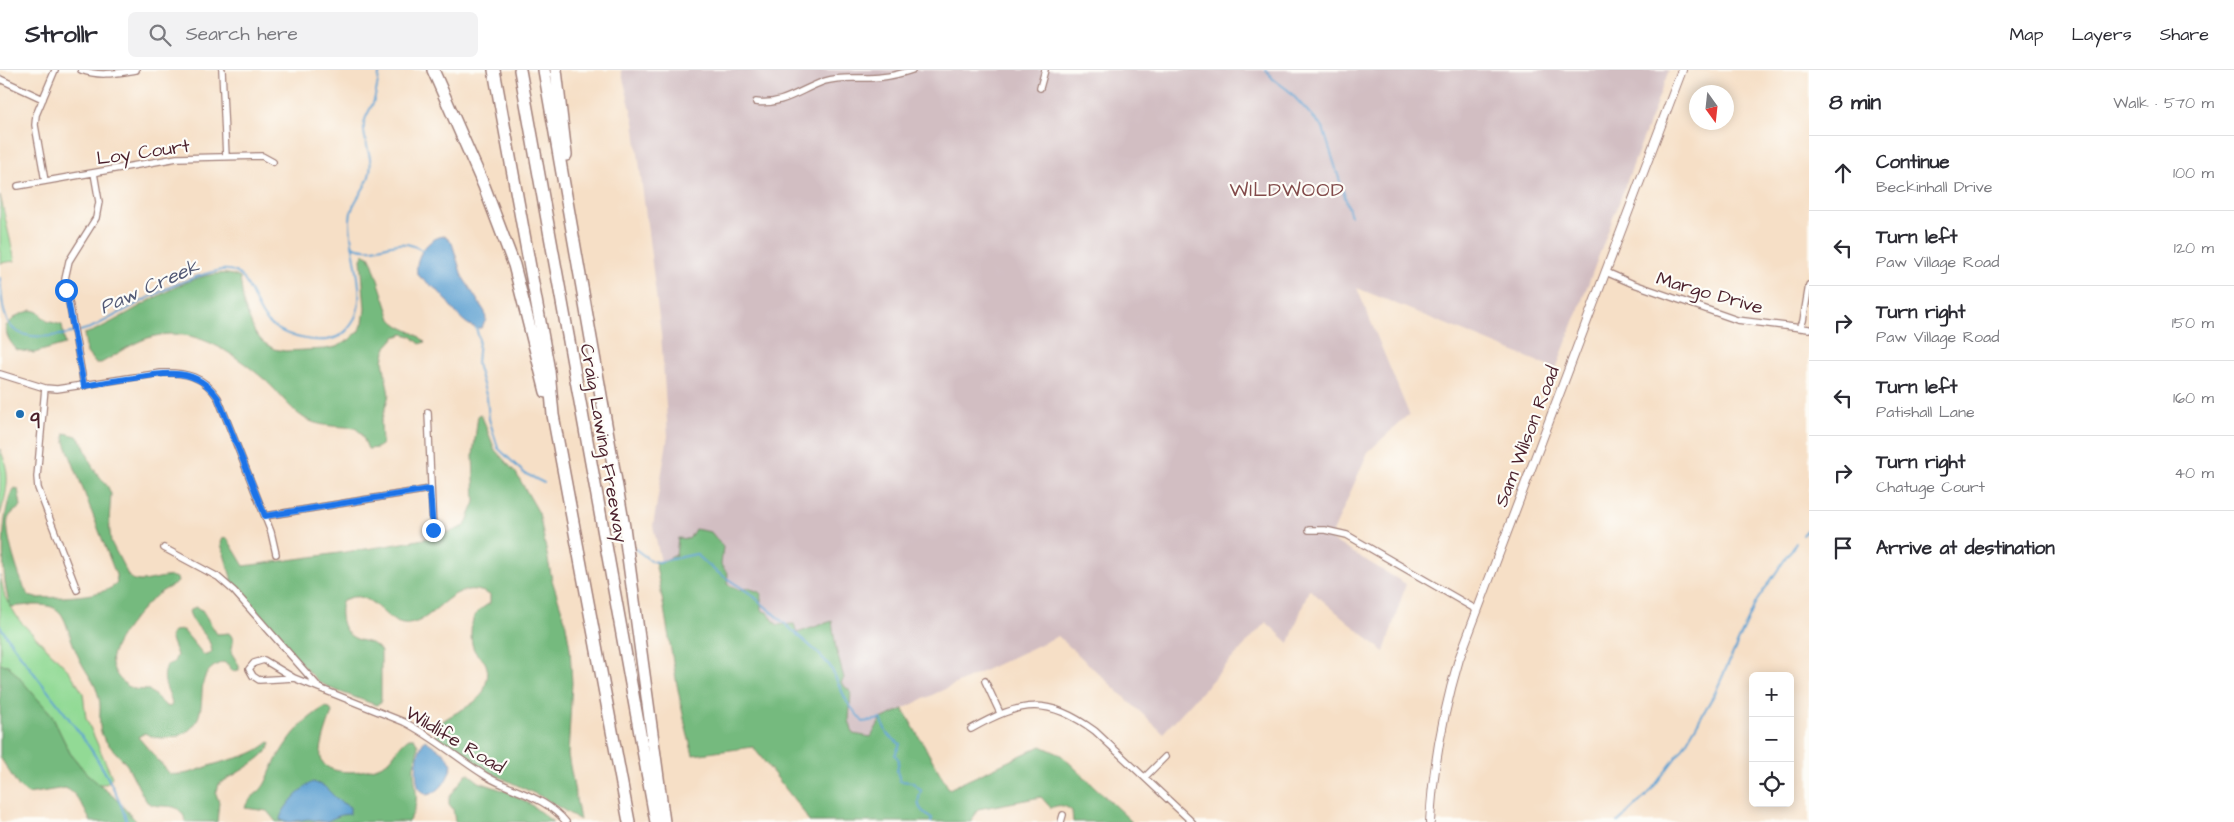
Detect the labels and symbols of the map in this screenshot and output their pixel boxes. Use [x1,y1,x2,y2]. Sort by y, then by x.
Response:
north arrow [1689,85,1734,130]
street label: Loy Court [95,133,192,173]
district label: WILDWOOD [1229,176,1345,204]
water label: Paw Creek [95,252,204,321]
street label: Margo Drive [1653,265,1766,323]
route start [55,279,78,302]
street label: Craig Lawing Freeway [572,342,634,546]
street label: Sam Wilson Road [1488,362,1567,511]
place label: q [30,402,40,429]
marker: q [14,408,26,420]
route end [422,519,445,542]
street label: Wildlife Road [400,700,510,781]

